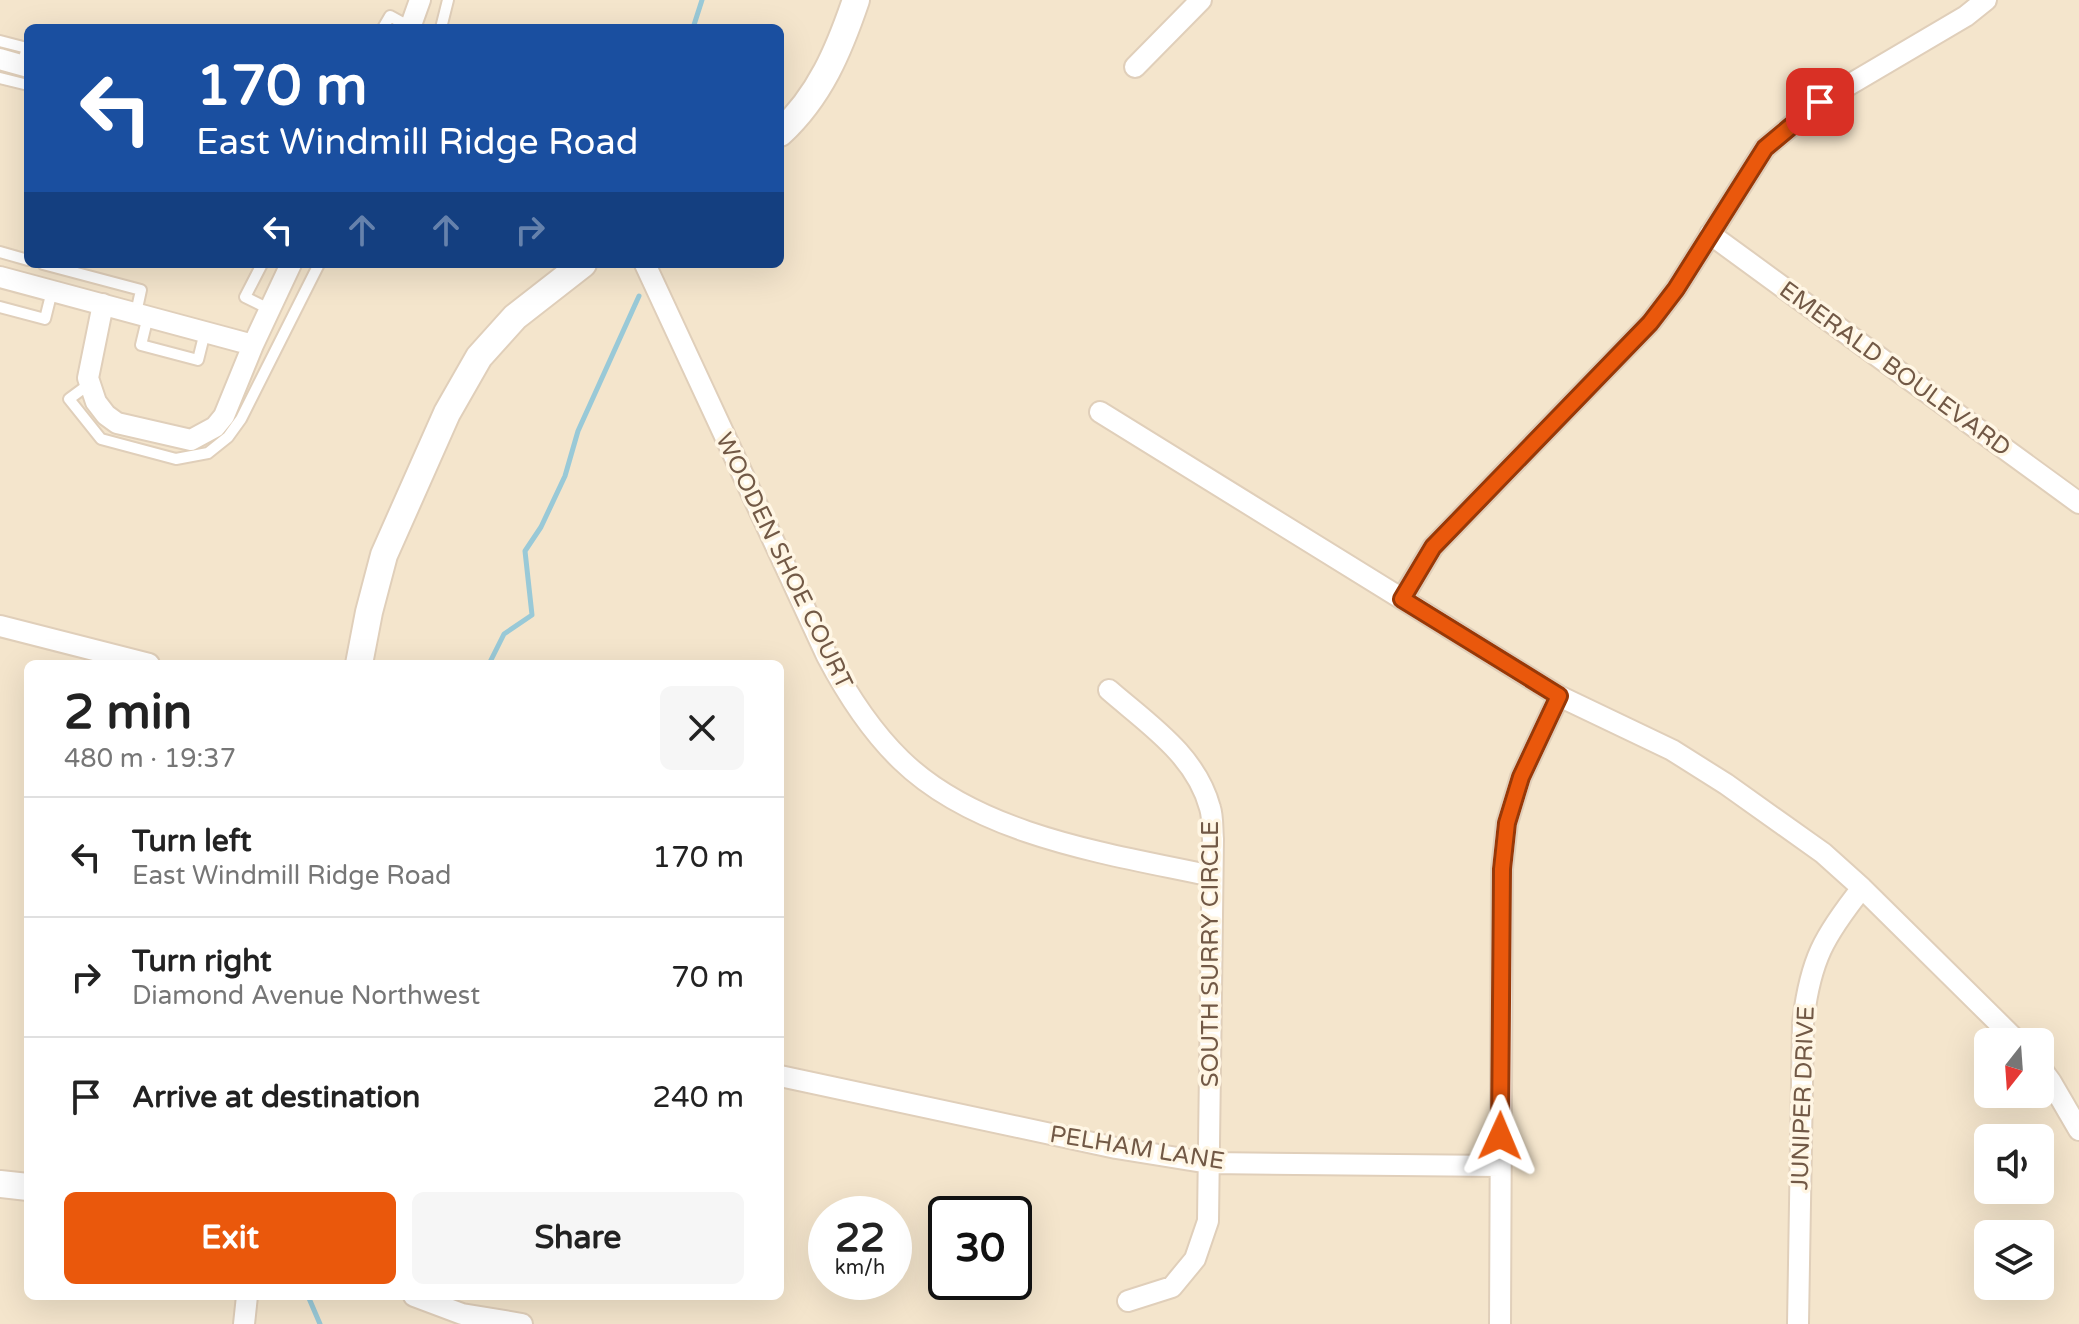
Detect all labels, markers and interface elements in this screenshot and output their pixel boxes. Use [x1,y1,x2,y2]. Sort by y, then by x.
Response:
text: 170 m [196,53,367,120]
icon: left [64,56,168,160]
pin [1786,68,1854,136]
icon: arrive [1798,80,1842,124]
text: East Windmill Ridge Road [196,121,638,164]
icon: left [256,208,300,252]
icon: ahead [340,208,384,252]
icon: ahead [424,208,468,252]
icon: right [508,208,552,252]
street label: EMERALD BOULEVARD [1774,275,2016,463]
street label: WOODEN SHOE COURT [709,428,859,694]
text: 2 min [64,684,192,742]
button: close [660,686,744,770]
text: 480 m · 19:37 [64,743,236,774]
street label: SOUTH SURRY CIRCLE [1196,821,1225,1087]
text: Turn left [132,823,251,860]
icon: left [64,835,108,879]
text: 170 m [652,839,744,876]
text: East Windmill Ridge Road [132,860,452,891]
text: Turn right [132,943,272,980]
icon: right [64,955,108,999]
text: 70 m [671,959,744,996]
text: Diamond Avenue Northwest [132,980,480,1011]
street label: JUNIPER DRIVE [1785,1005,1821,1191]
north arrow [1974,1028,2054,1108]
map controls [1974,1028,2054,1300]
icon: arrive [64,1075,108,1119]
text: Arrive at destination [132,1079,420,1116]
text: 240 m [652,1079,744,1116]
position arrow [1458,1094,1542,1178]
street label: PELHAM LANE [1048,1120,1226,1176]
button: sound [1974,1124,2054,1204]
button: Exit [64,1192,396,1284]
button: Share [412,1192,744,1284]
speed limit sign: 30 [928,1196,1032,1300]
text: 22 [835,1214,885,1262]
button: layers [1974,1220,2054,1300]
text: km/h [835,1256,885,1280]

